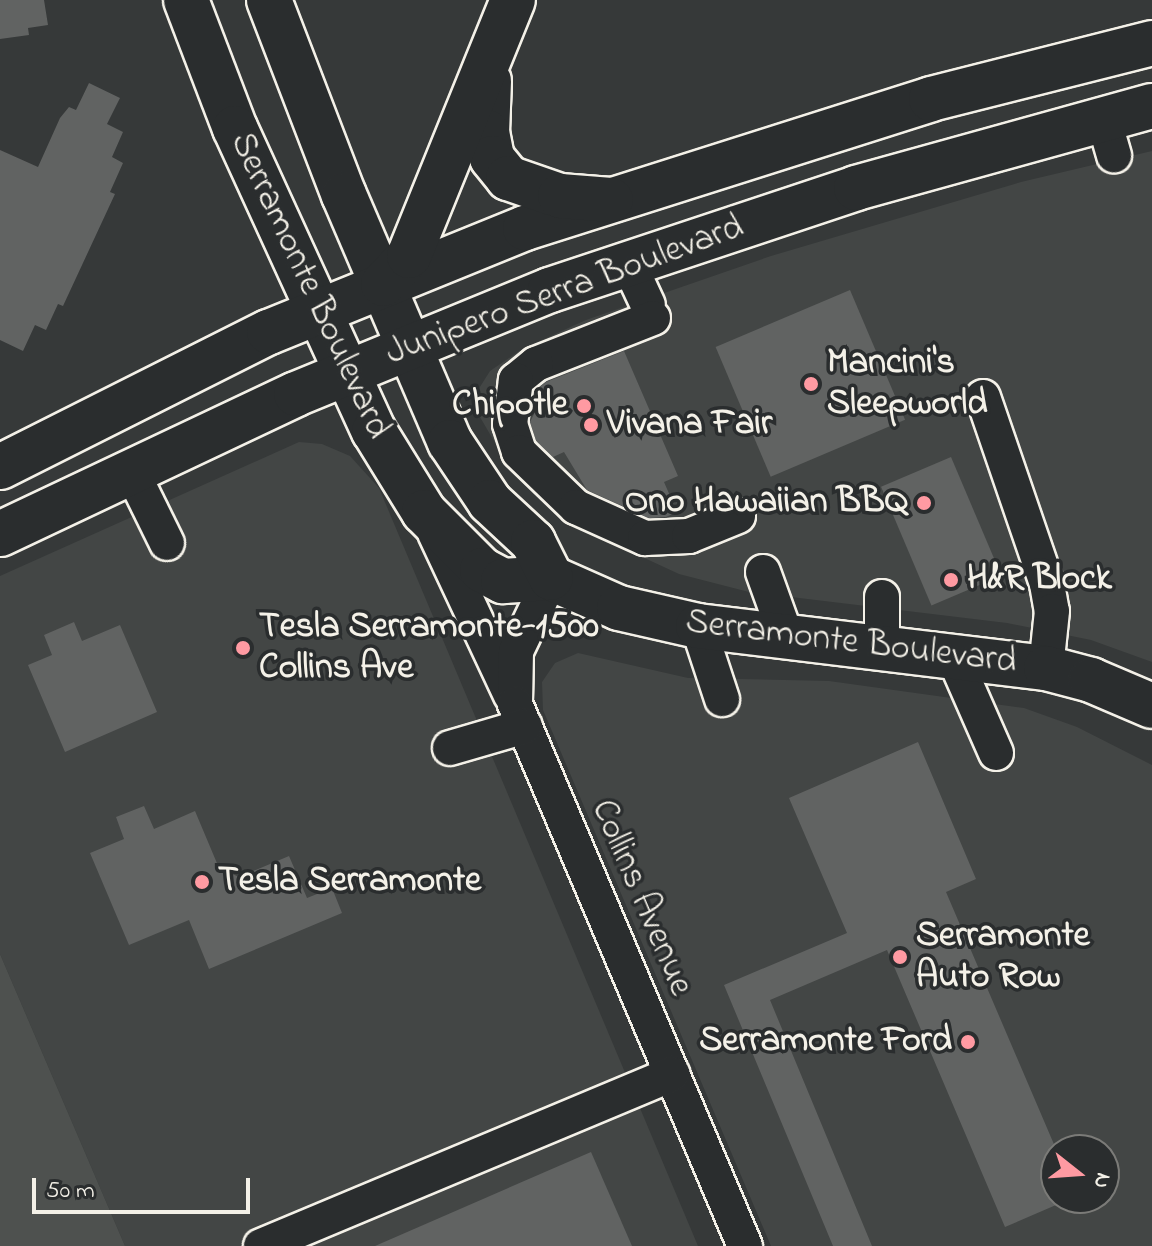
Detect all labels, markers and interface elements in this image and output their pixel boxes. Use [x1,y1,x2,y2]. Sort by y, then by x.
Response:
street label: Serramonte Boulevard [219,126,399,446]
street label: Junipero Serra Boulevard [380,206,750,376]
place label: Mancini's Sleepworld [827,341,987,426]
marker: Mancini's Sleepworld [802,375,820,393]
place label: Chipotle [452,384,568,428]
marker: Chipotle [575,397,593,415]
place label: Vivana Fair [607,403,772,447]
marker: Vivana Fair [582,416,600,434]
place label: Ono Hawaiian BBQ [625,481,908,525]
marker: Ono Hawaiian BBQ [915,494,933,512]
place label: H&R Block [967,558,1112,602]
marker: H&R Block [942,571,960,589]
street label: Serramonte Boulevard [683,601,1019,685]
place label: Tesla Serramonte-1500 Collins Ave [259,605,599,690]
marker: Tesla Serramonte-1500 Collins Ave [234,639,252,657]
street label: Collins Avenue [580,794,702,1002]
place label: Tesla Serramonte [218,860,481,904]
marker: Tesla Serramonte [193,873,211,891]
place label: Serramonte Auto Row [916,914,1090,999]
marker: Serramonte Auto Row [891,948,909,966]
place label: Serramonte Ford [699,1020,952,1064]
marker: Serramonte Ford [959,1033,977,1051]
north arrow [1040,1134,1120,1214]
scale bar [36,1162,254,1212]
text: N [1084,1169,1119,1192]
text: 50 m [46,1174,95,1209]

